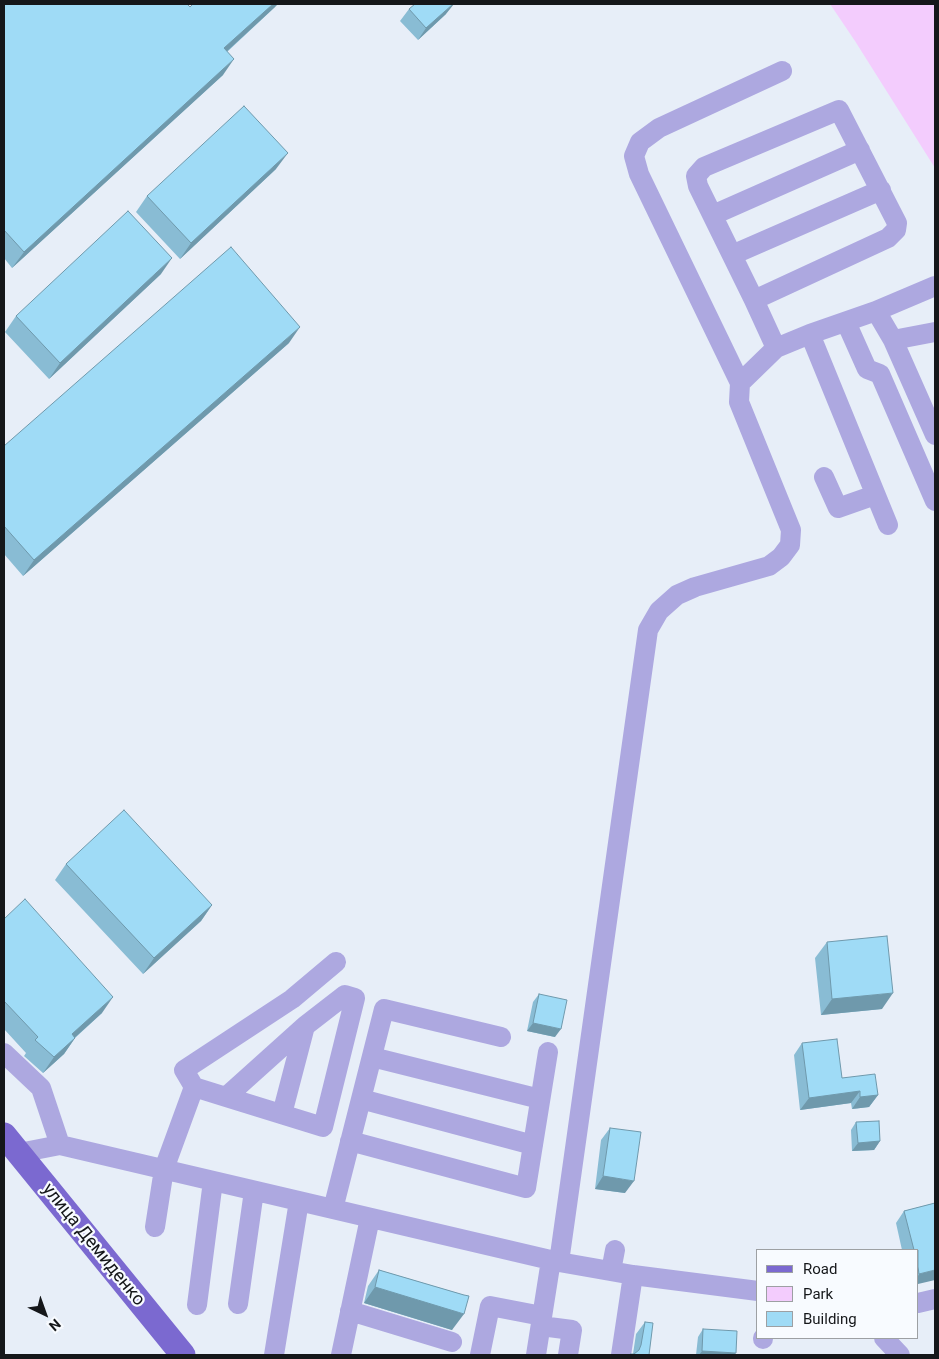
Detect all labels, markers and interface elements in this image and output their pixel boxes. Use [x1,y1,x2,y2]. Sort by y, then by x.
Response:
street label: улица Демиденко [37,1179,149,1311]
legend [756,1249,919,1339]
text: Road [803,1260,837,1278]
text: Park [803,1285,833,1303]
north arrow [20,1289,70,1339]
text: Building [803,1310,857,1328]
text: N [46,1316,64,1334]

